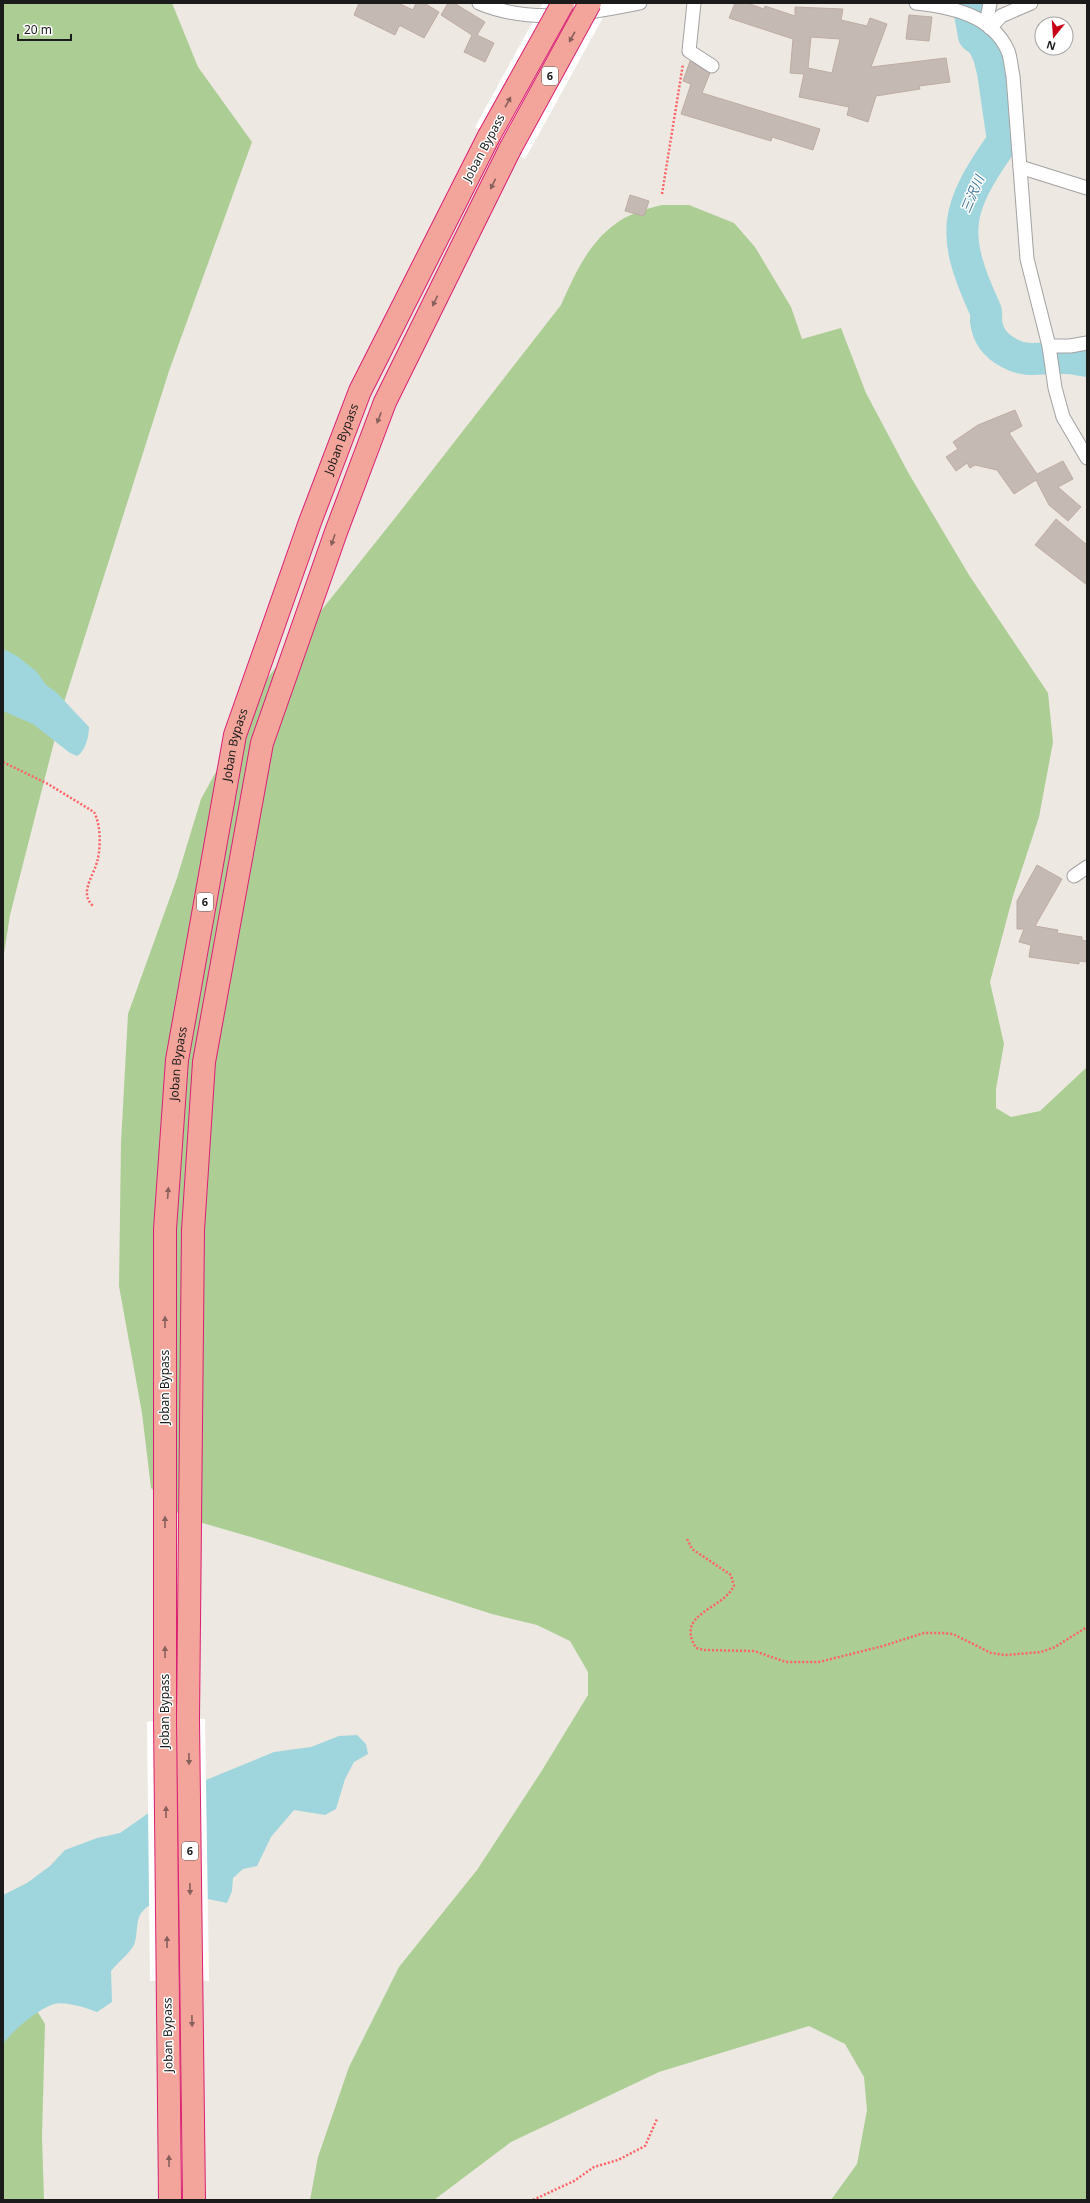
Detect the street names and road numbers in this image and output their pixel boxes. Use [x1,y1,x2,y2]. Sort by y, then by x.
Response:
road number: 6 [542,67,558,85]
street label: Joban Bypass [458,111,509,186]
street label: Joban Bypass [319,401,362,478]
street label: Joban Bypass [218,706,252,784]
road number: 6 [197,893,213,911]
street label: Joban Bypass [165,1025,191,1102]
street label: Joban Bypass [156,1349,173,1425]
street label: Joban Bypass [156,1673,173,1749]
road number: 6 [182,1842,198,1860]
street label: Joban Bypass [158,1997,177,2074]

